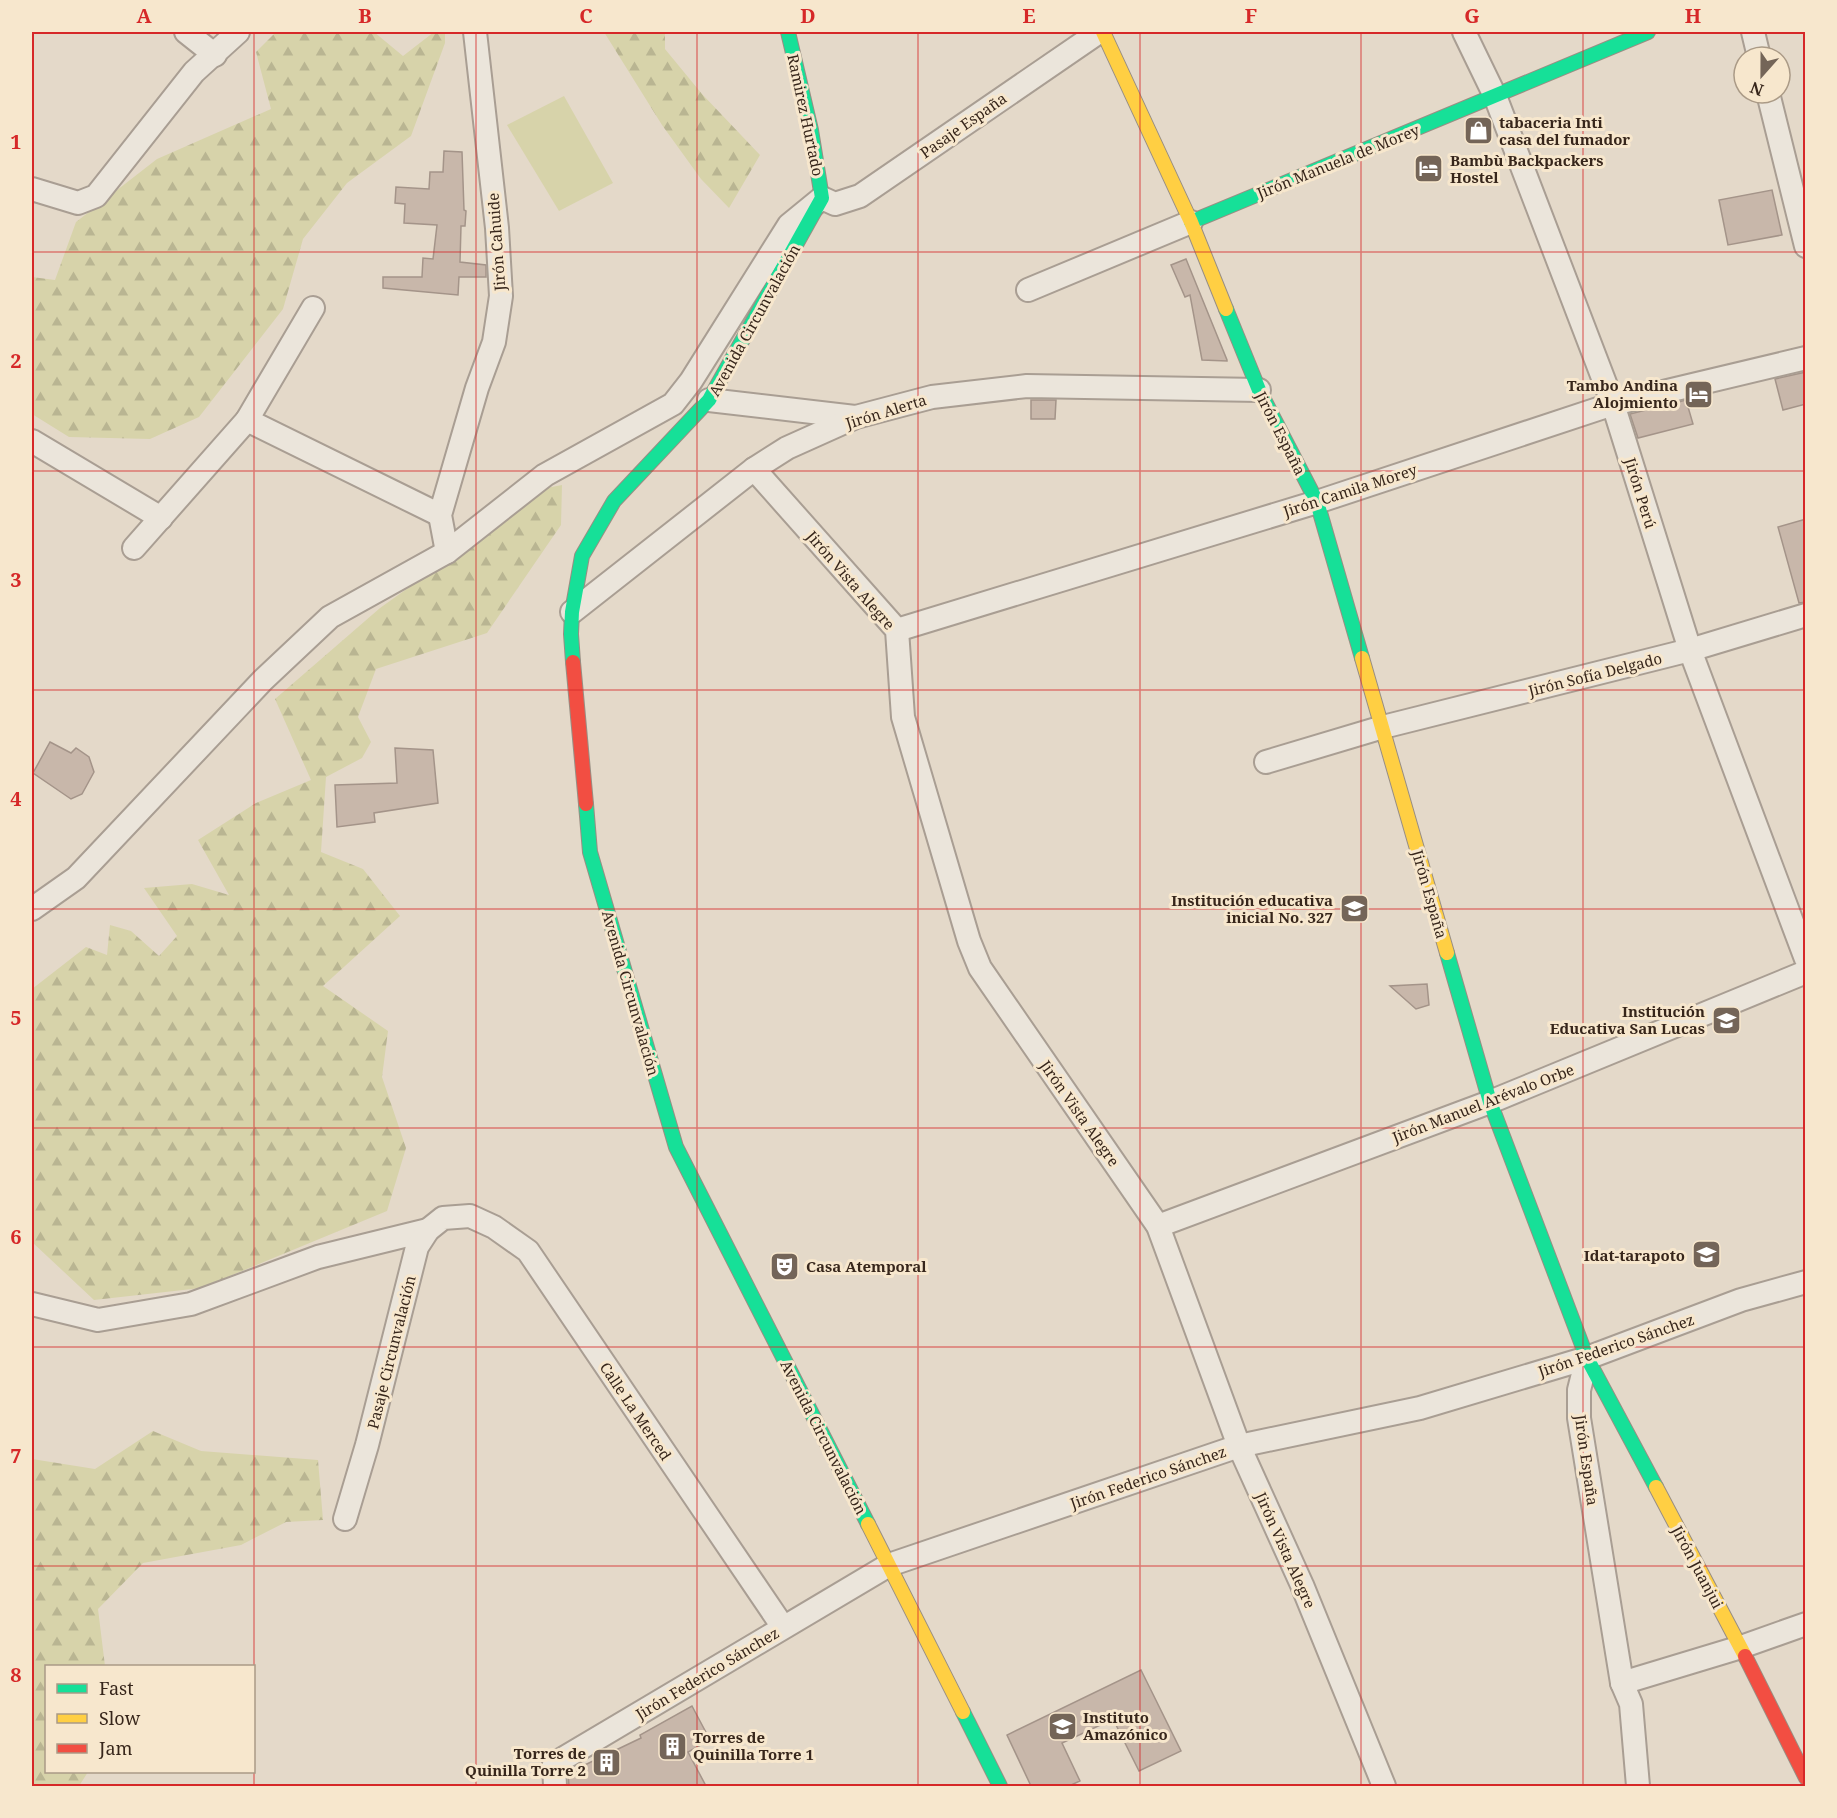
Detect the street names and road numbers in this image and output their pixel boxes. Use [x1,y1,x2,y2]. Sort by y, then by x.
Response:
street label: Ramirez Hurtado [783,52,829,178]
street label: Pasaje España [916,88,1010,162]
street label: Jirón Manuela de Morey [1253,119,1423,203]
street label: Jirón Cahuide [483,192,509,293]
street label: Avenida Circunvalación [704,240,804,400]
street label: Jirón España [1251,387,1311,478]
street label: Jirón Alerta [842,389,929,433]
street label: Jirón Perú [1620,454,1661,531]
street label: Jirón Camila Morey [1280,459,1420,521]
street label: Jirón Vista Alegre [802,525,900,634]
street label: Jirón Sofía Delgado [1525,648,1664,701]
street label: Jirón España [1408,846,1452,941]
street label: Avenida Circunvalación [598,908,664,1078]
street label: Jirón Vista Alegre [1035,1055,1124,1170]
street label: Jirón Manuel Arévalo Orbe [1388,1059,1577,1147]
street label: Pasaje Circunvalación [362,1273,420,1431]
street label: Jirón Federico Sánchez [1534,1309,1697,1381]
street label: Avenida Circunvalación [776,1356,872,1518]
street label: Calle La Merced [596,1358,676,1464]
street label: Jirón España [1571,1412,1603,1507]
street label: Jirón Federico Sánchez [1066,1441,1229,1513]
street label: Jirón Vista Alegre [1251,1488,1321,1611]
street label: Jirón Juanjui [1667,1521,1728,1612]
street label: Jirón Federico Sánchez [631,1622,782,1724]

